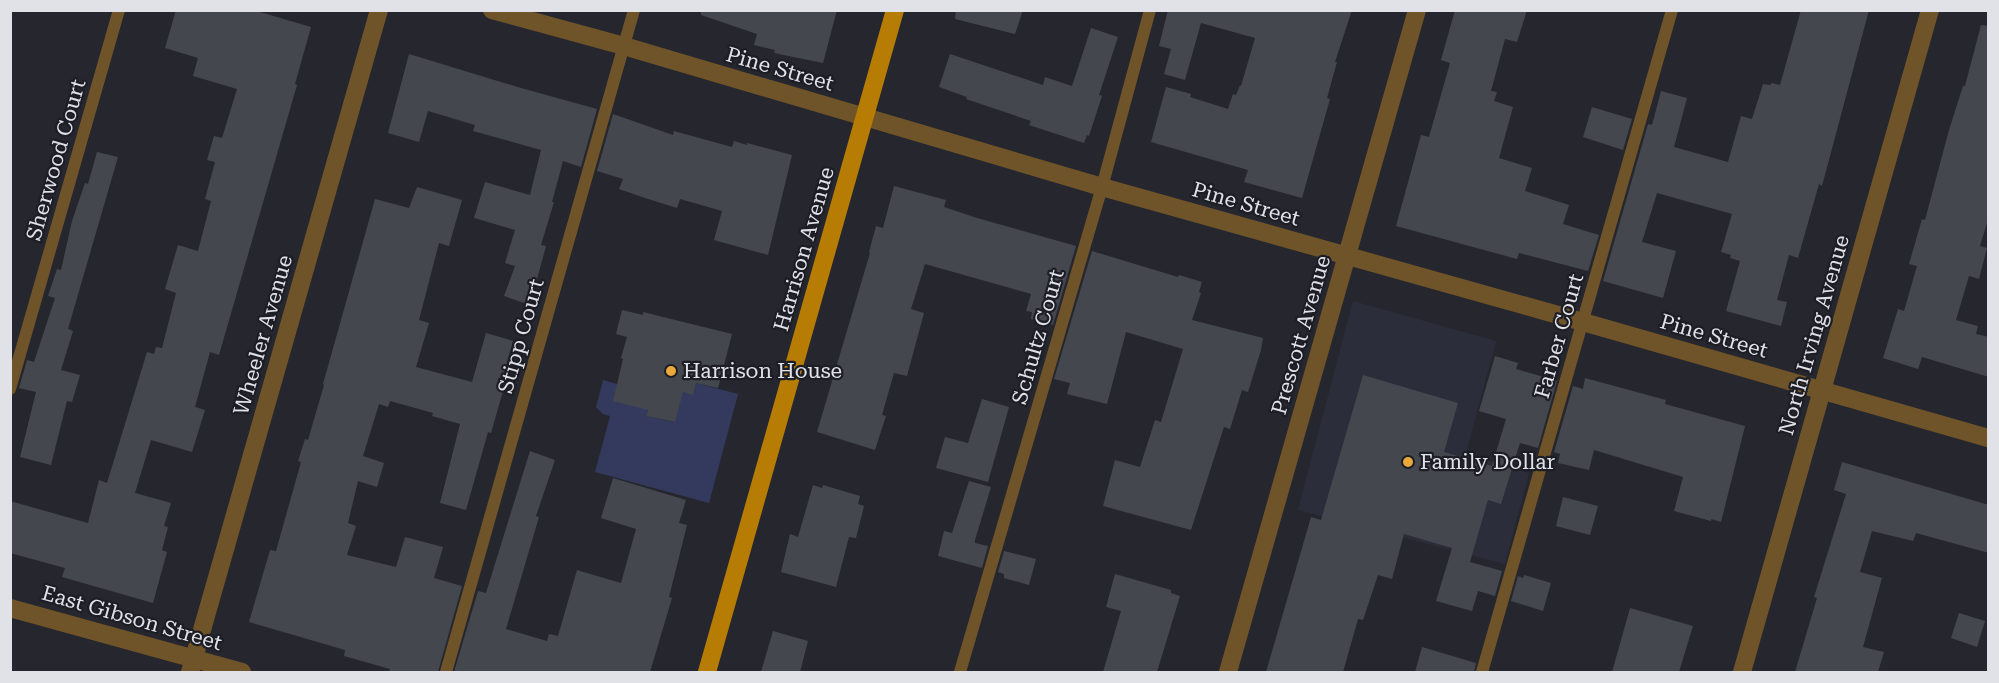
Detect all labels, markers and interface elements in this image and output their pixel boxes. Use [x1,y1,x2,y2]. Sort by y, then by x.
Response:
street label: Pine Street [723,42,837,96]
street label: Sherwood Court [21,76,91,243]
street label: Harrison Avenue [769,164,839,334]
street label: Pine Street [1189,177,1303,231]
street label: North Irving Avenue [1774,232,1854,438]
street label: Wheeler Avenue [229,252,297,418]
street label: Prescott Avenue [1267,253,1335,417]
street label: Schultz Court [1007,267,1069,407]
street label: Farber Court [1530,271,1588,401]
street label: Stipp Court [493,276,549,396]
street label: Pine Street [1657,309,1771,363]
place label: Harrison House [683,359,842,383]
marker: Harrison House [664,364,678,378]
place label: Family Dollar [1420,450,1556,474]
marker: Family Dollar [1401,455,1415,469]
street label: East Gibson Street [39,581,225,655]

